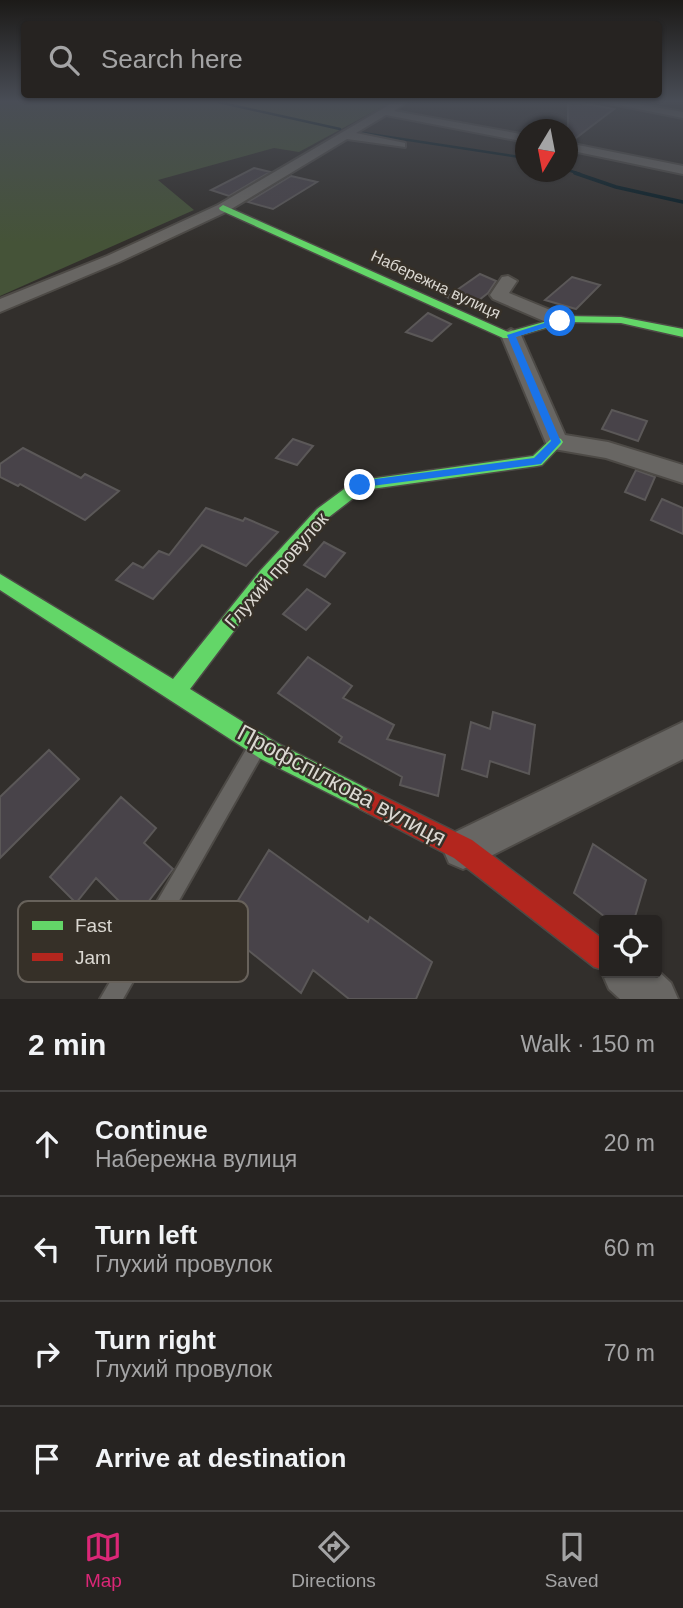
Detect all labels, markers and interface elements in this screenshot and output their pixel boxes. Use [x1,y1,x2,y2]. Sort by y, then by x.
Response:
search box [21,21,662,98]
icon: search [45,41,83,79]
text: Search here [101,44,243,74]
north arrow [515,119,578,182]
street label: Набережна вулиця [368,247,503,322]
route start [544,305,575,336]
route end [344,469,375,500]
street label: Глухий провулок [220,508,333,632]
street label: Профспілкова вулиця [233,719,451,851]
legend [18,901,248,982]
text: Fast [75,915,113,936]
map controls [599,915,662,978]
button: locate [599,915,662,978]
text: Jam [75,947,111,968]
text: 2 min [28,1028,106,1061]
text: Walk · 150 m [520,1031,655,1057]
text: Continue [95,1115,208,1145]
icon: ahead [28,1125,66,1163]
text: 20 m [604,1130,655,1156]
text: Набережна вулиця [95,1146,297,1172]
text: Turn left [95,1220,197,1250]
icon: left [28,1230,66,1268]
text: 60 m [604,1235,655,1261]
text: Глухий провулок [95,1251,272,1277]
text: Turn right [95,1325,216,1355]
icon: right [28,1335,66,1373]
text: 70 m [604,1340,655,1366]
text: Глухий провулок [95,1356,272,1382]
icon: arrive [28,1440,66,1478]
text: Arrive at destination [95,1443,346,1473]
tab: Map [84,1528,122,1592]
tab: Directions [291,1528,376,1592]
tab: Saved [545,1528,599,1592]

